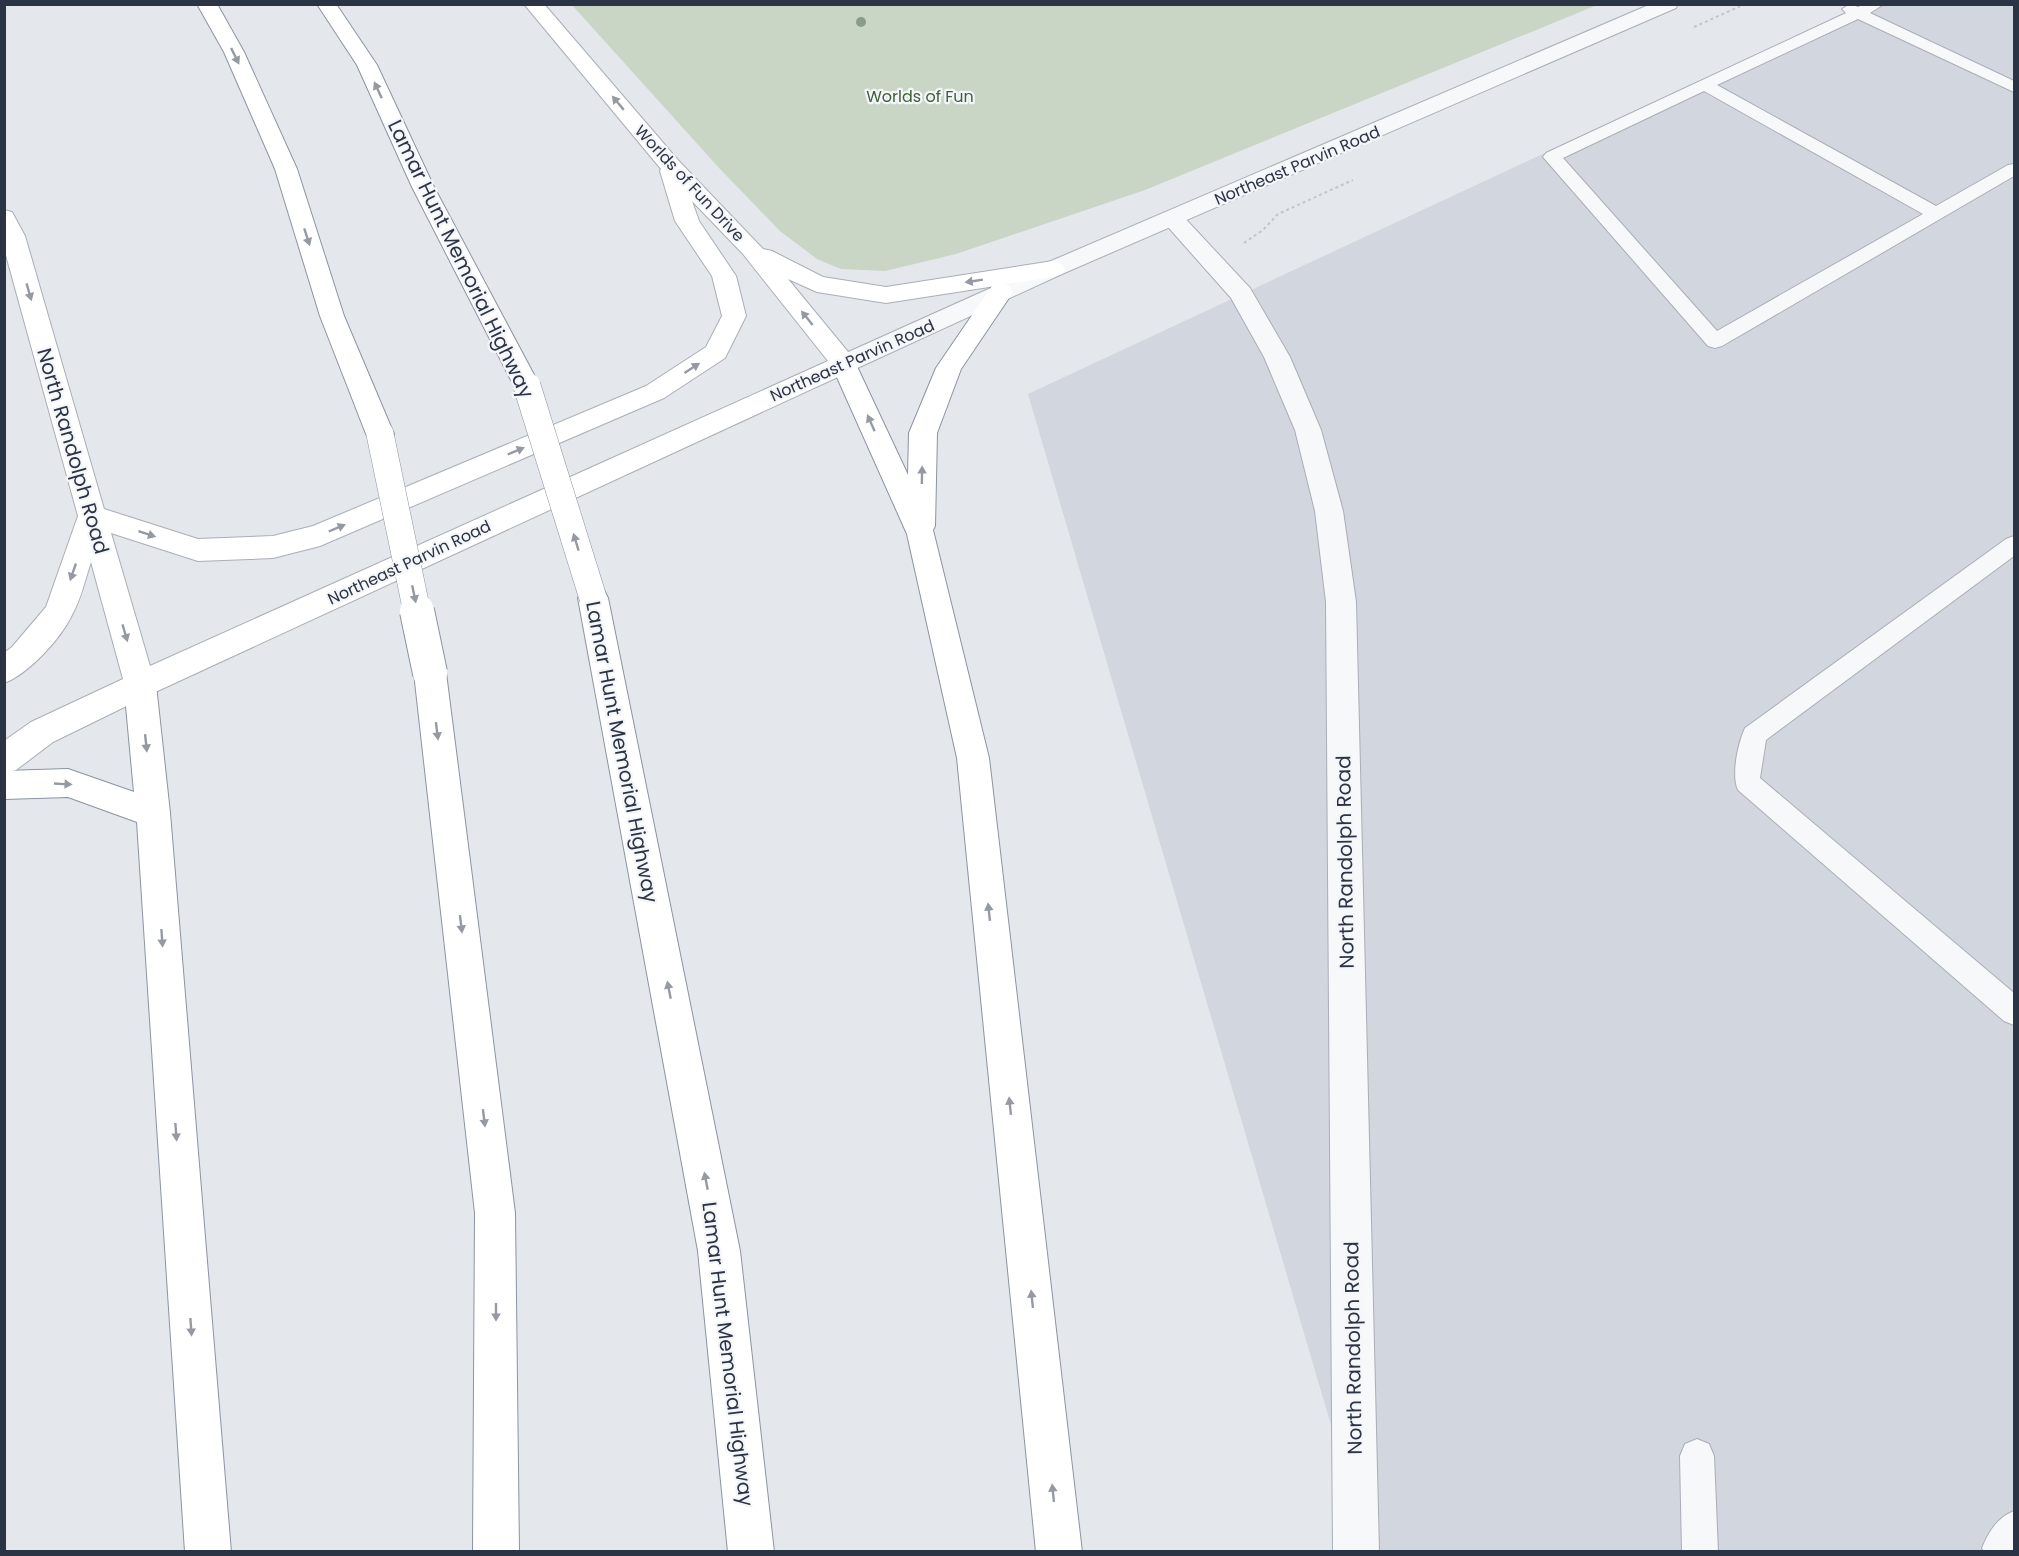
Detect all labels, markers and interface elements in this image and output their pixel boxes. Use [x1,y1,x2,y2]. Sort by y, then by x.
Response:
one-way arrow [231,47,240,64]
one-way arrow [374,81,383,98]
park label: Worlds of Fun [866,85,974,108]
one-way arrow [611,95,624,111]
street label: Lamar Hunt Memorial Highway [381,115,541,403]
street label: Worlds of Fun Drive [629,120,750,247]
street label: Northeast Parvin Road [1211,120,1384,211]
one-way arrow [303,228,312,246]
one-way arrow [965,277,984,286]
one-way arrow [24,283,34,302]
one-way arrow [800,310,813,326]
street label: Northeast Parvin Road [766,314,938,407]
street label: North Randolph Road [30,345,116,557]
one-way arrow [684,362,700,373]
one-way arrow [866,414,875,431]
one-way arrow [507,446,525,455]
one-way arrow [917,466,927,485]
street label: Northeast Parvin Road [324,514,495,610]
one-way arrow [328,523,345,532]
one-way arrow [138,530,156,539]
one-way arrow [570,533,580,551]
one-way arrow [68,563,77,581]
one-way arrow [410,585,419,604]
street label: Lamar Hunt Memorial Highway [579,599,665,905]
one-way arrow [121,624,130,642]
one-way arrow [433,721,442,740]
one-way arrow [141,734,150,753]
street label: North Randolph Road [1329,755,1361,969]
one-way arrow [53,779,72,788]
one-way arrow [984,902,994,921]
one-way arrow [456,915,465,934]
one-way arrow [157,928,167,947]
one-way arrow [664,980,673,999]
one-way arrow [1006,1096,1015,1115]
one-way arrow [479,1109,489,1128]
one-way arrow [172,1123,181,1142]
one-way arrow [701,1171,710,1190]
street label: Lamar Hunt Memorial Highway [695,1200,761,1508]
street label: North Randolph Road [1337,1241,1369,1455]
one-way arrow [1027,1290,1036,1309]
one-way arrow [491,1303,501,1322]
one-way arrow [186,1317,196,1336]
one-way arrow [1048,1484,1058,1503]

